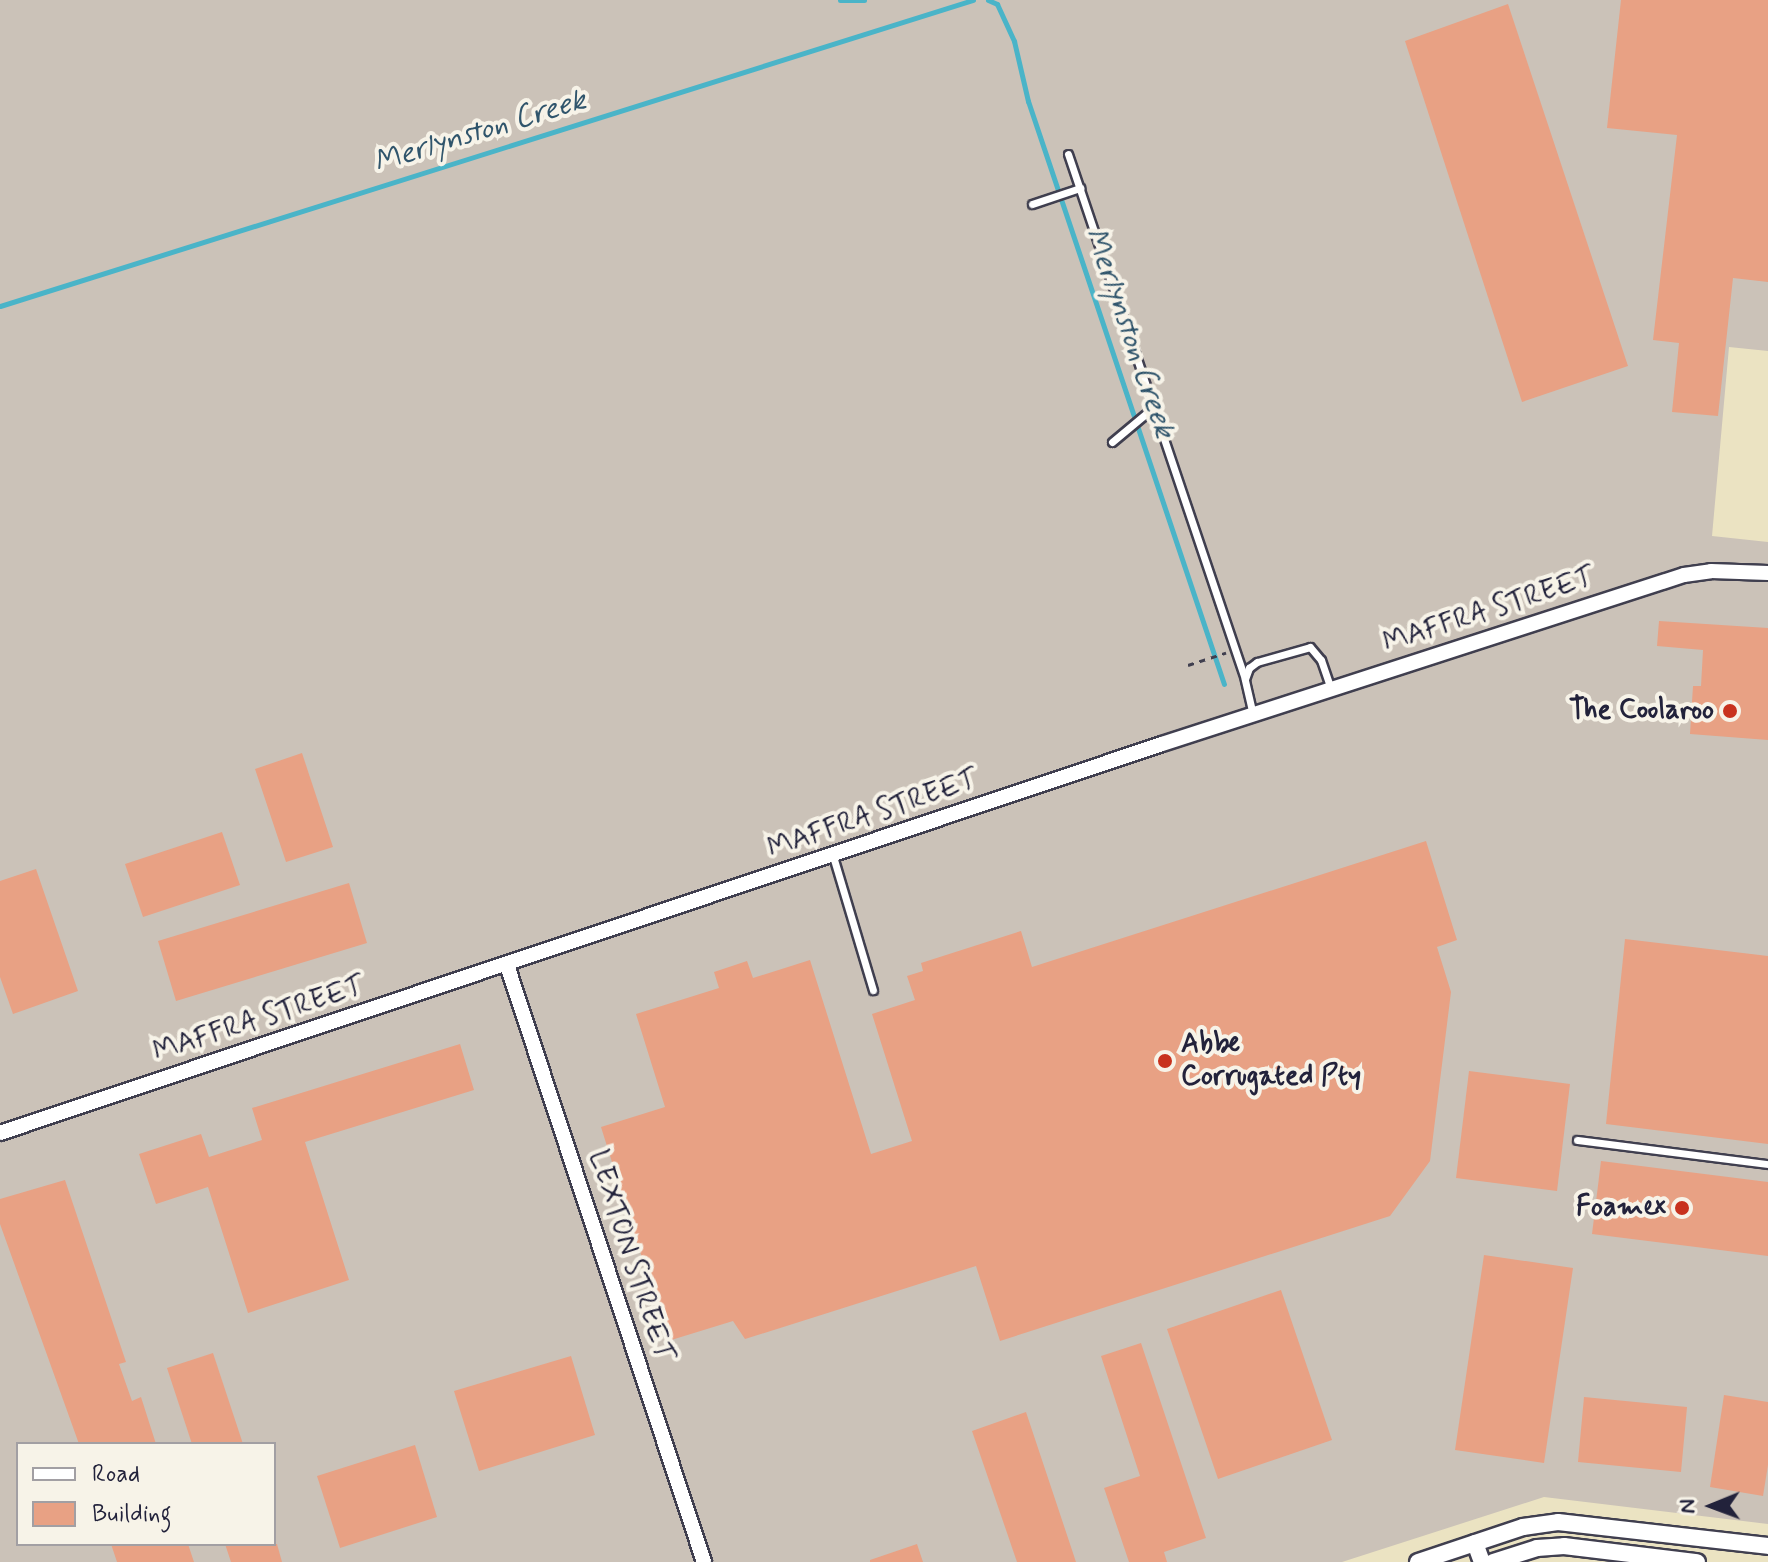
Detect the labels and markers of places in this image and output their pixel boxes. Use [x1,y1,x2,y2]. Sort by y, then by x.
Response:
place label: The Coolaroo [1564,694,1714,728]
marker: The Coolaroo [1721,702,1739,720]
place label: Abbe Corrugated Pty [1181,1028,1361,1094]
marker: Abbe Corrugated Pty [1156,1052,1174,1070]
place label: Foamex [1576,1191,1666,1225]
marker: Foamex [1673,1199,1691,1217]

